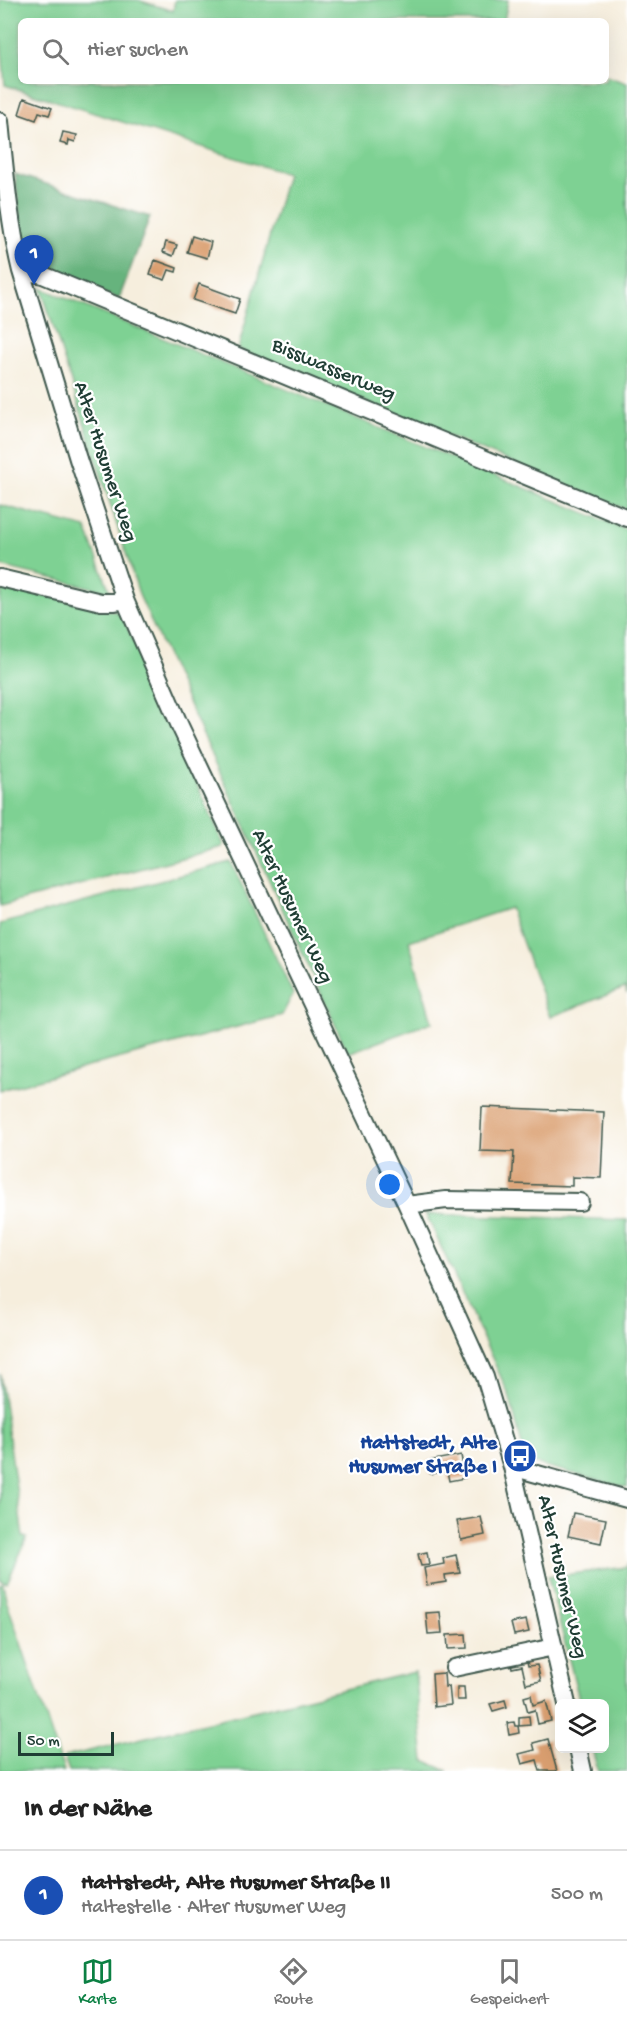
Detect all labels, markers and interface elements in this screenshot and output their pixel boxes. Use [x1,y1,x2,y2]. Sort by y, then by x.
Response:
search box [18,18,609,84]
icon: search [39,35,72,68]
text: Hier suchen [87,38,188,64]
pin: 1 [15,236,54,285]
street label: Bisswasserweg [267,333,398,408]
street label: Alter Husumer Weg [66,379,142,545]
street label: Alter Husumer Weg [244,826,338,988]
your location [375,1170,404,1199]
place label: Hattstedt, Alte Husumer Straße I [348,1432,498,1481]
bus stop icon: Hattstedt, Alte Husumer Straße I [502,1438,538,1474]
street label: Alter Husumer Weg [530,1493,592,1661]
map controls [555,1699,609,1753]
button: layers [555,1699,609,1753]
scale bar [18,1729,114,1756]
text: 50 m [27,1733,60,1752]
text: In der Nähe [24,1795,152,1826]
text: Hattstedt, Alte Husumer Straße II [81,1871,391,1897]
text: 1 [39,1884,48,1907]
text: 500 m [551,1884,603,1907]
text: Haltestelle · Alter Husumer Weg [81,1897,346,1920]
tab: Karte [79,1955,117,2010]
tab: Route [274,1955,313,2010]
tab: Gespeichert [470,1955,548,2010]

